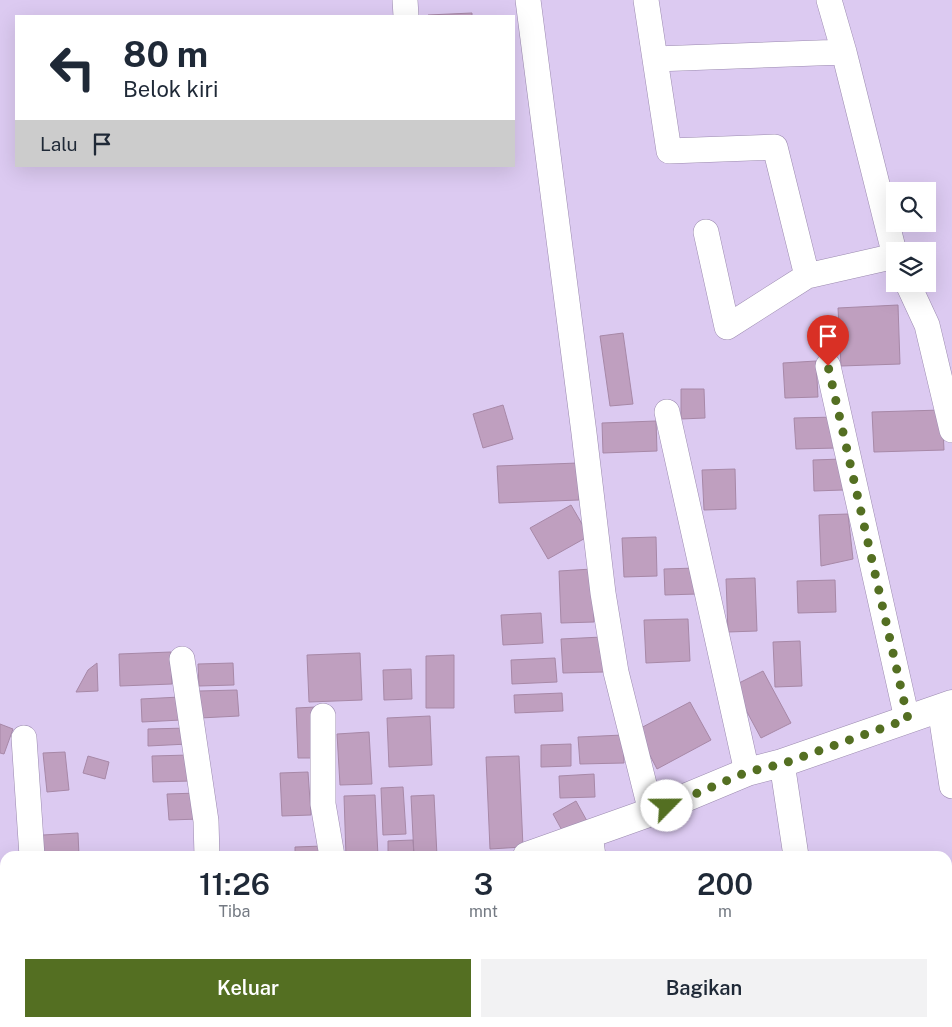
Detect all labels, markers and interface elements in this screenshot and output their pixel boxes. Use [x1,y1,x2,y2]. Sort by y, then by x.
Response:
text: 80 m [123,34,208,75]
icon: left [40,35,105,100]
text: Belok kiri [123,76,219,102]
icon: arrive [88,130,116,158]
text: Lalu [40,133,78,155]
map controls [886,182,936,292]
button: search [886,182,936,232]
button: layers [886,242,936,292]
pin [807,315,849,366]
icon: arrive [814,322,842,350]
position arrow [640,779,692,831]
text: 11:26 [199,866,270,902]
text: 3 [474,866,493,902]
text: 200 [697,866,753,902]
text: Tiba [219,902,250,921]
text: mnt [469,902,498,921]
text: m [718,902,732,921]
button: Keluar [25,959,471,1017]
button: Bagikan [481,959,927,1017]

